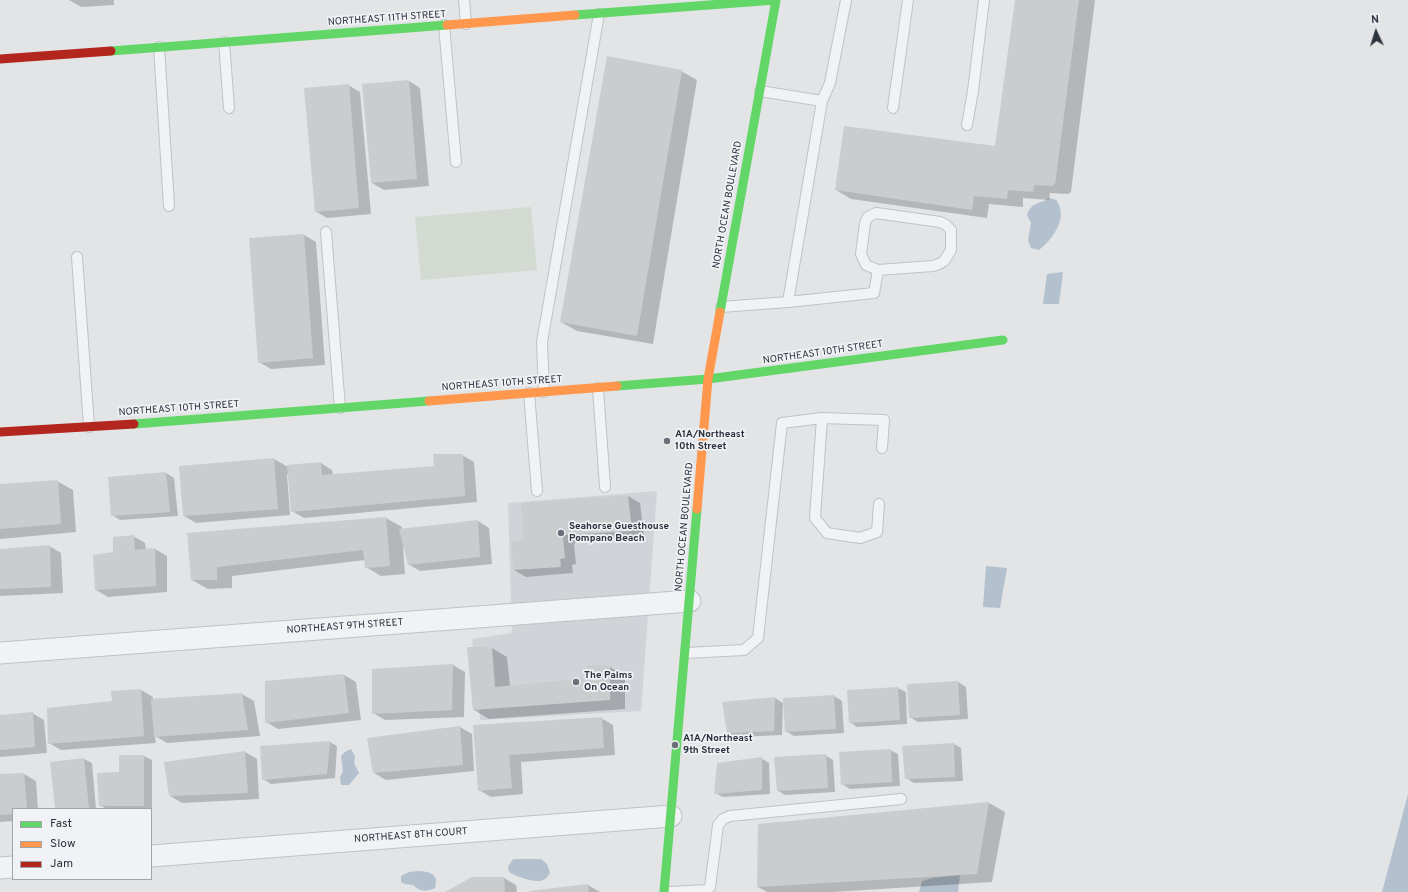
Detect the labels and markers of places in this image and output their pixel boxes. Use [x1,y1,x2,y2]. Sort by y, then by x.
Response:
place label: A1A/Northeast 10th Street [675,429,745,452]
marker: A1A/Northeast 10th Street [662,436,672,446]
place label: Seahorse Guesthouse Pompano Beach [569,521,669,544]
marker: Seahorse Guesthouse Pompano Beach [556,528,566,538]
place label: The Palms On Ocean [584,670,632,694]
marker: The Palms On Ocean [571,677,581,687]
place label: A1A/Northeast 9th Street [683,733,753,756]
marker: A1A/Northeast 9th Street [670,740,680,750]

